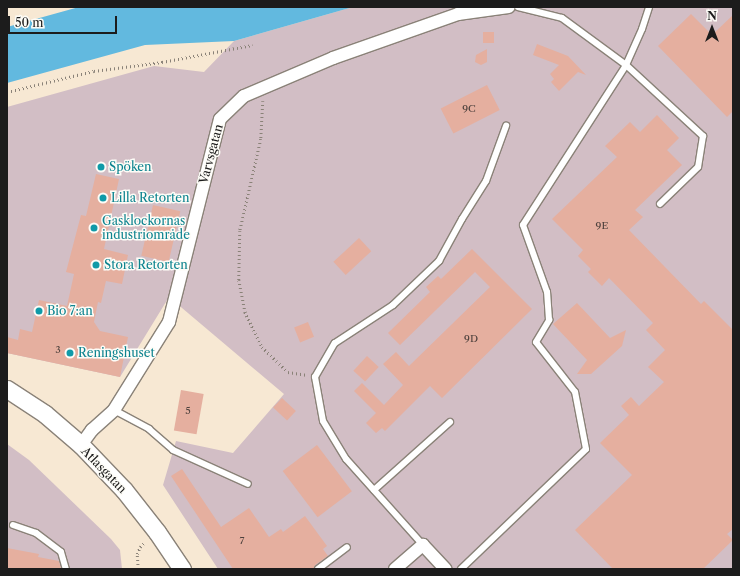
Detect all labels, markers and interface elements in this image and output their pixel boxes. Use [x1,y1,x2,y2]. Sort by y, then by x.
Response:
scale bar [10,8,119,34]
north arrow [692,8,732,48]
text: N [707,9,717,23]
text: 50 m [15,15,44,30]
house number: 9C [462,103,476,115]
street label: Varvsgatan [196,123,226,185]
place label: Spöken [109,160,152,174]
marker: Spöken [96,162,106,172]
place label: Lilla Retorten [111,191,190,205]
marker: Lilla Retorten [98,193,108,203]
place label: Gasklockornas industriområde [102,214,190,242]
house number: 9E [596,220,608,232]
marker: Gasklockornas industriområde [89,223,99,233]
place label: Stora Retorten [104,258,188,272]
marker: Stora Retorten [91,260,101,270]
place label: Bio 7:an [47,304,93,318]
marker: Bio 7:an [34,306,44,316]
house number: 9D [464,333,478,345]
house number: 3 [55,344,61,356]
place label: Reningshuset [78,346,155,360]
marker: Reningshuset [65,348,75,358]
house number: 5 [185,405,191,417]
street label: Atlasgatan [78,444,130,496]
house number: 7 [240,535,244,547]

